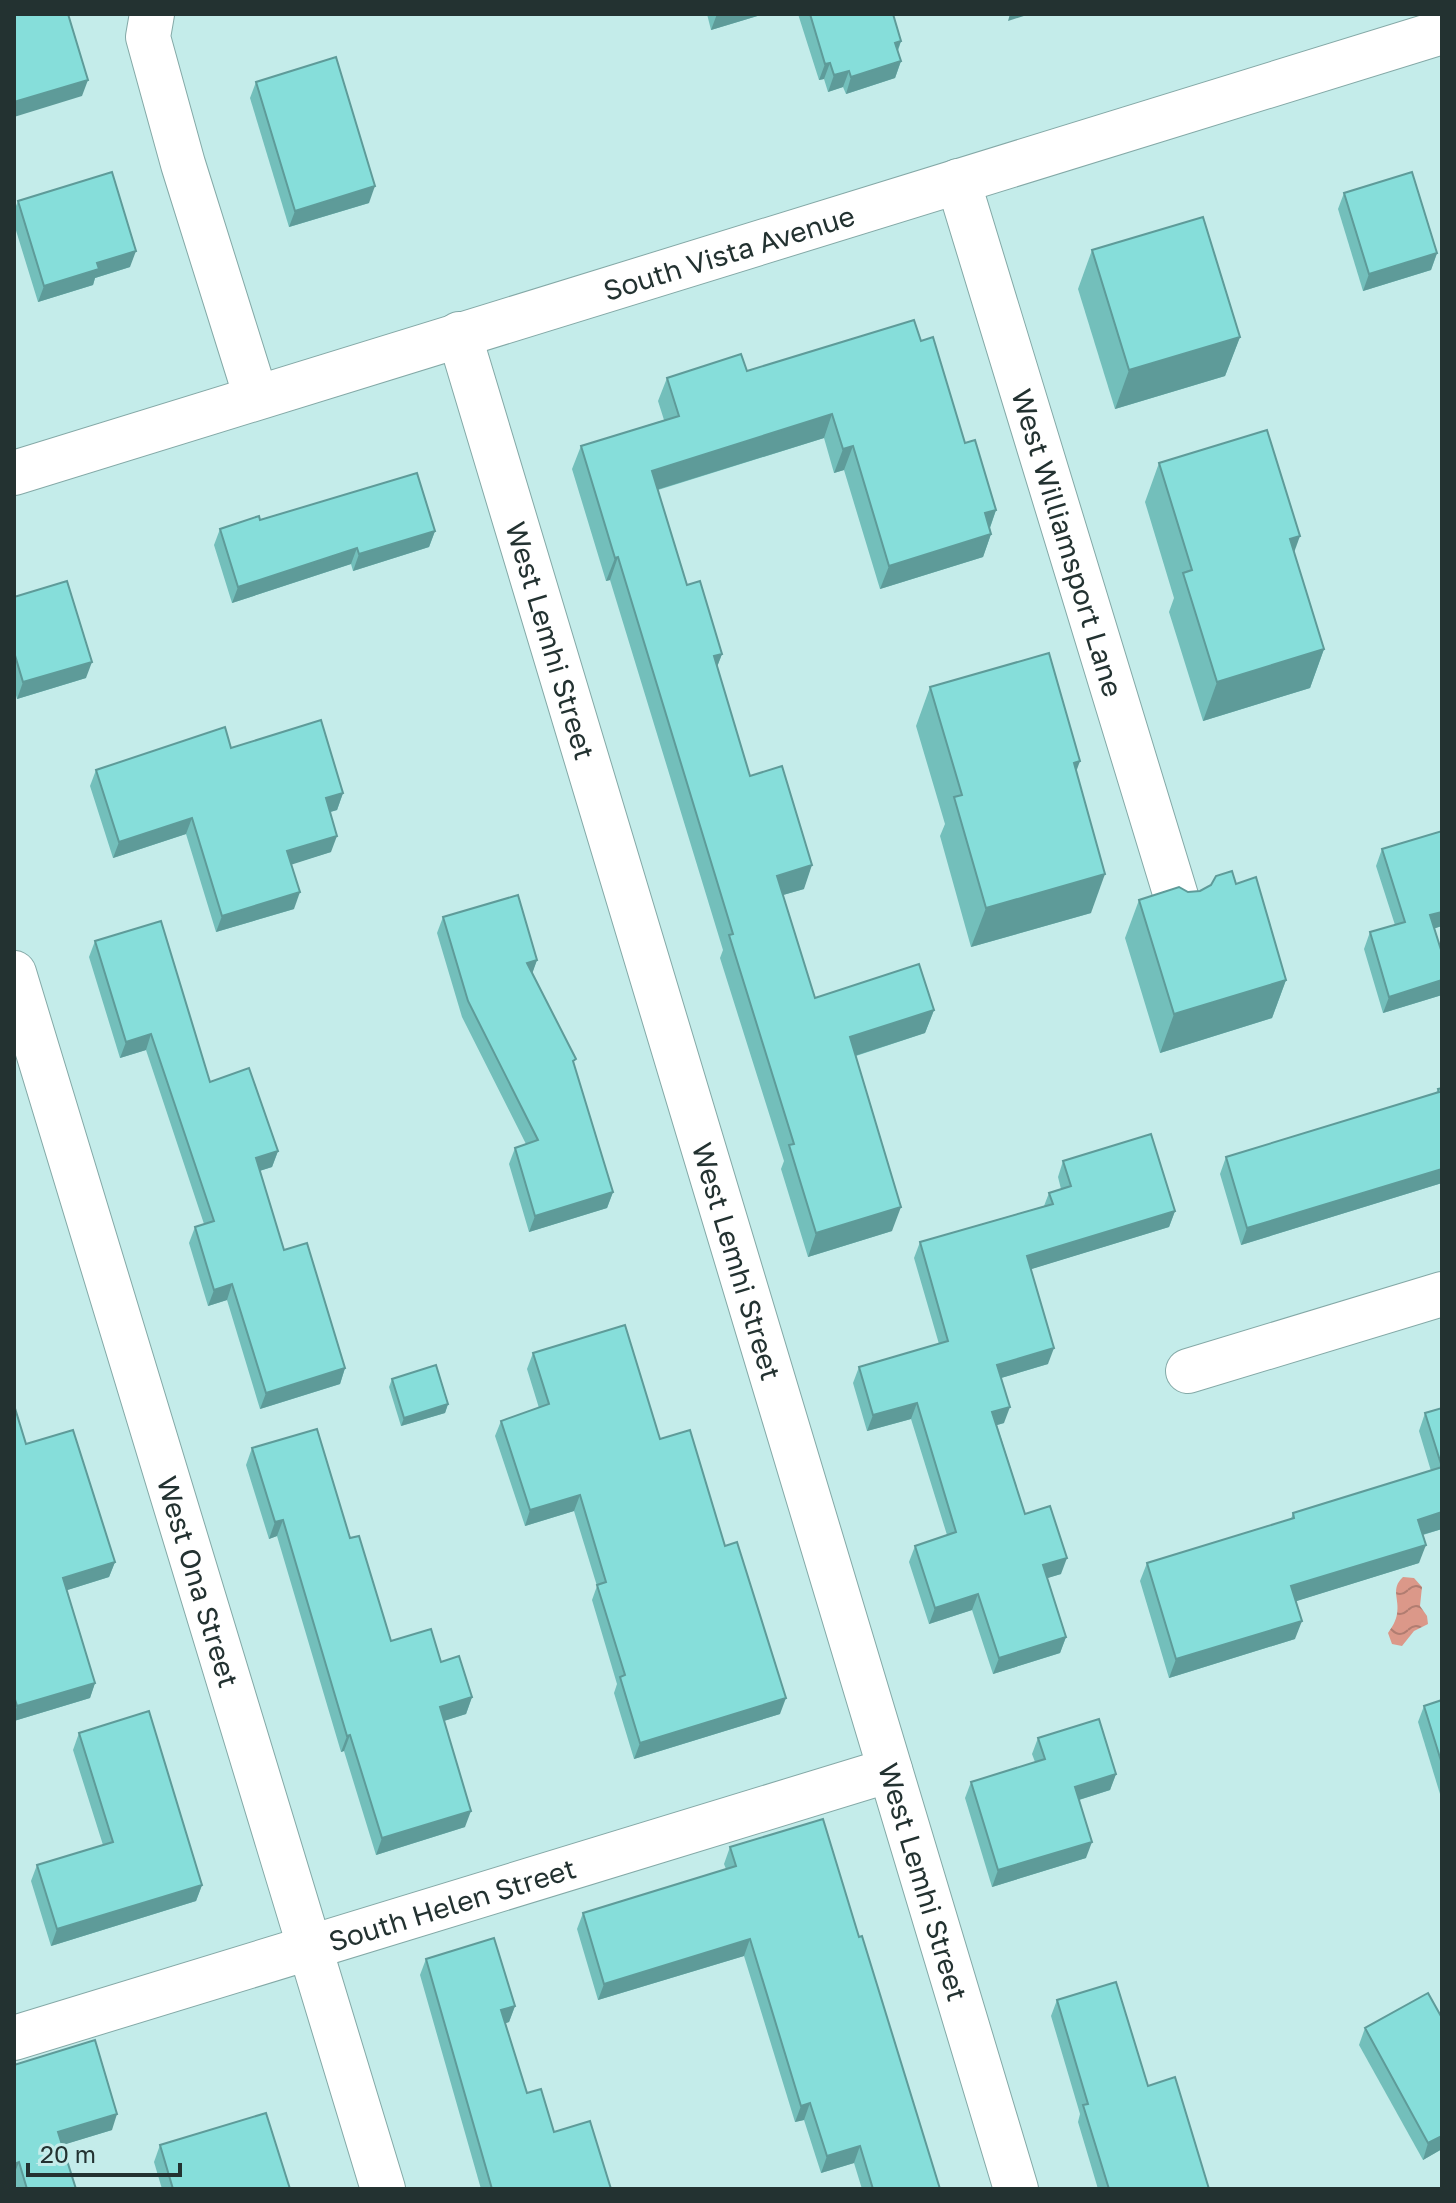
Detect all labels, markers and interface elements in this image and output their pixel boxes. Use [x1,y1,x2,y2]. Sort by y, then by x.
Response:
street label: South Vista Avenue [599,198,858,307]
street label: West Williamsport Lane [1006,385,1131,700]
street label: West Lemhi Street [500,518,602,763]
street label: West Lemhi Street [686,1138,789,1384]
street label: West Ona Street [151,1472,246,1691]
street label: West Lemhi Street [872,1759,975,2005]
street label: South Helen Street [324,1851,580,1957]
scale bar [28,2127,180,2177]
text: 20 m [40,2139,96,2168]

